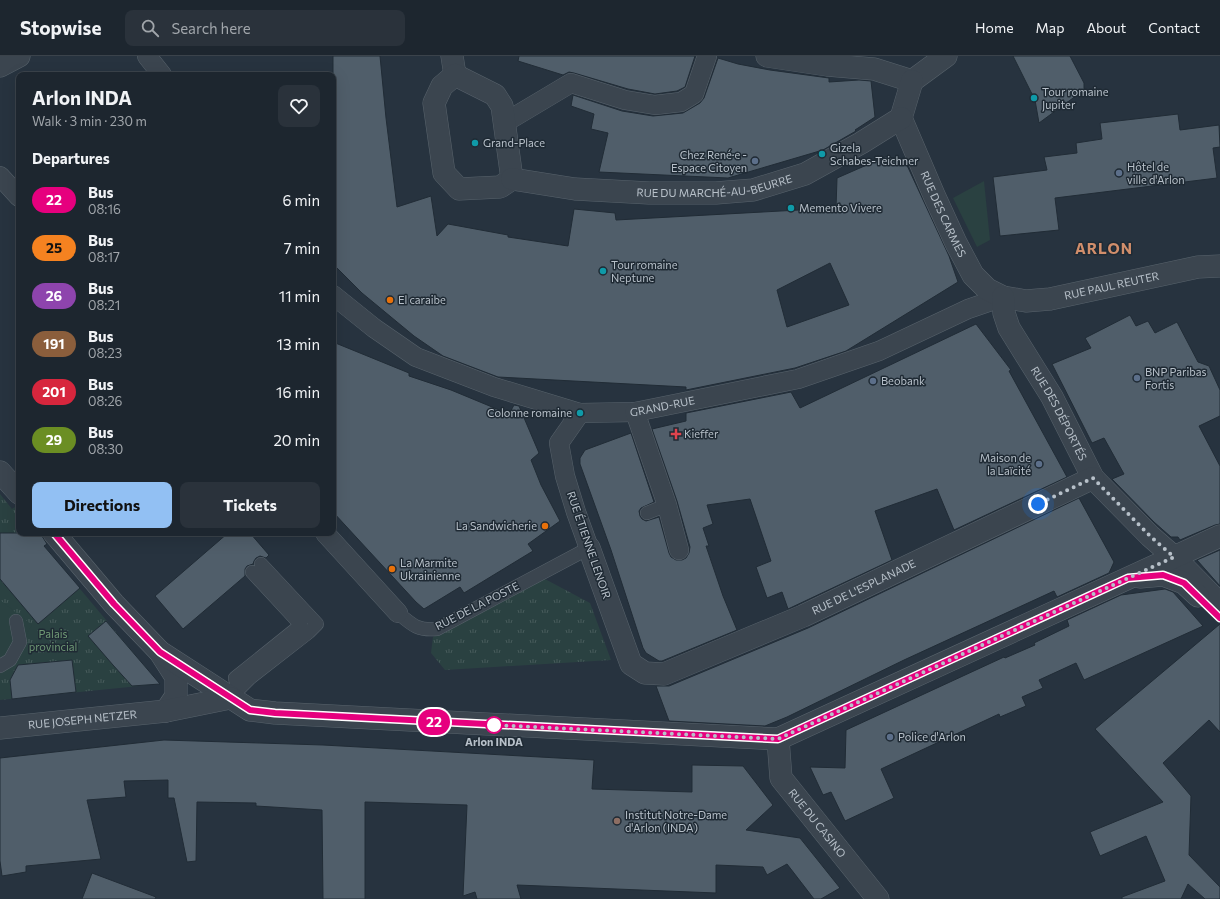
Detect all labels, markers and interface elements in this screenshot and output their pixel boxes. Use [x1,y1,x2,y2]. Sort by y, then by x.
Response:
search box [125,10,405,46]
text: Stopwise [20,16,101,39]
icon: search [139,17,161,39]
text: Search here [171,19,251,37]
text: Home [975,19,1014,36]
text: Map [1036,19,1064,36]
text: About [1086,19,1126,36]
text: Contact [1148,19,1200,36]
button: heart [278,85,320,127]
place label: Tour romaine Jupiter [1042,85,1109,112]
text: Arlon INDA [32,86,132,109]
marker: Tour romaine Jupiter [1029,93,1039,103]
text: Walk · 3 min · 230 m [32,113,147,129]
place label: Grand-Place [483,136,545,149]
marker: Grand-Place [470,138,480,148]
place label: Gizela Schabes-Teichner [830,141,919,167]
place label: Chez René·e - Espace Citoyen [671,148,747,174]
text: Departures [32,149,110,167]
marker: Gizela Schabes-Teichner [817,149,827,159]
marker: Chez René·e - Espace Citoyen [750,156,760,166]
place label: Hôtel de ville d'Arlon [1127,160,1185,186]
marker: Hôtel de ville d'Arlon [1114,168,1124,178]
street label: RUE DES CARMES [919,169,969,259]
street label: RUE DU MARCHÉ-AU-BEURRE [636,171,794,199]
text: Bus [88,183,113,201]
text: 22 [46,191,62,208]
text: 6 min [282,191,320,209]
text: 08:16 [88,201,121,217]
place label: Memento Vivere [799,201,882,214]
marker: Memento Vivere [786,203,796,213]
text: Bus [88,231,113,249]
text: 25 [46,239,62,256]
text: 7 min [284,239,320,257]
district label: ARLON [1075,239,1133,257]
text: 08:17 [88,249,120,265]
place label: Tour romaine Neptune [611,258,678,284]
marker: Tour romaine Neptune [598,266,608,276]
street label: RUE PAUL REUTER [1063,268,1161,302]
text: Bus [88,279,113,297]
text: 26 [46,287,62,304]
text: 11 min [279,287,320,305]
place label: El caraibe [398,293,446,306]
marker: El caraibe [385,295,395,305]
text: 08:21 [88,297,120,313]
text: Bus [88,327,113,345]
text: 191 [43,335,65,352]
text: 13 min [277,335,320,353]
text: 08:23 [88,345,122,361]
street label: RUE DES DÉPORTÉS [1029,364,1090,462]
place label: BNP Paribas Fortis [1145,365,1207,391]
marker: BNP Paribas Fortis [1132,373,1142,383]
place label: Beobank [881,374,925,387]
text: Bus [88,375,113,393]
marker: Beobank [868,376,878,386]
text: 201 [42,383,66,400]
text: 16 min [276,383,320,401]
text: 08:26 [88,393,123,409]
street label: GRAND-RUE [630,393,696,418]
place label: Colonne romaine [487,406,572,419]
marker: Colonne romaine [575,408,585,418]
text: Bus [88,423,113,441]
place label: Kieffer [684,427,719,440]
marker: Kieffer [671,429,681,439]
text: 29 [46,431,62,448]
text: 20 min [274,431,320,449]
text: 08:30 [88,441,123,457]
place label: Maison de la Laïcité [980,451,1031,477]
marker: Maison de la Laïcité [1034,459,1044,469]
button: Directions [32,482,172,528]
button: Tickets [180,482,320,528]
street label: RUE ÉTIENNE LENOIR [565,489,615,601]
your location [1028,494,1048,514]
place label: La Sandwicherie [456,519,537,532]
marker: La Sandwicherie [540,521,550,531]
place label: La Marmite Ukrainienne [400,556,460,582]
street label: RUE DE L'ESPLANADE [810,556,918,617]
marker: La Marmite Ukrainienne [387,564,397,574]
street label: RUE DE LA POSTE [433,579,521,632]
park label: Palais provincial [29,627,77,653]
street label: RUE JOSEPH NETZER [27,707,138,731]
line badge: 22 [416,709,452,735]
text: 22 [426,713,442,730]
marker: Arlon INDA [485,716,503,734]
place label: Police d'Arlon [898,730,966,743]
marker: Police d'Arlon [885,732,895,742]
place label: Arlon INDA [465,735,523,748]
street label: RUE DU CASINO [786,786,849,860]
place label: Institut Notre-Dame d'Arlon (INDA) [625,808,727,834]
marker: Institut Notre-Dame d'Arlon (INDA) [612,816,622,826]

